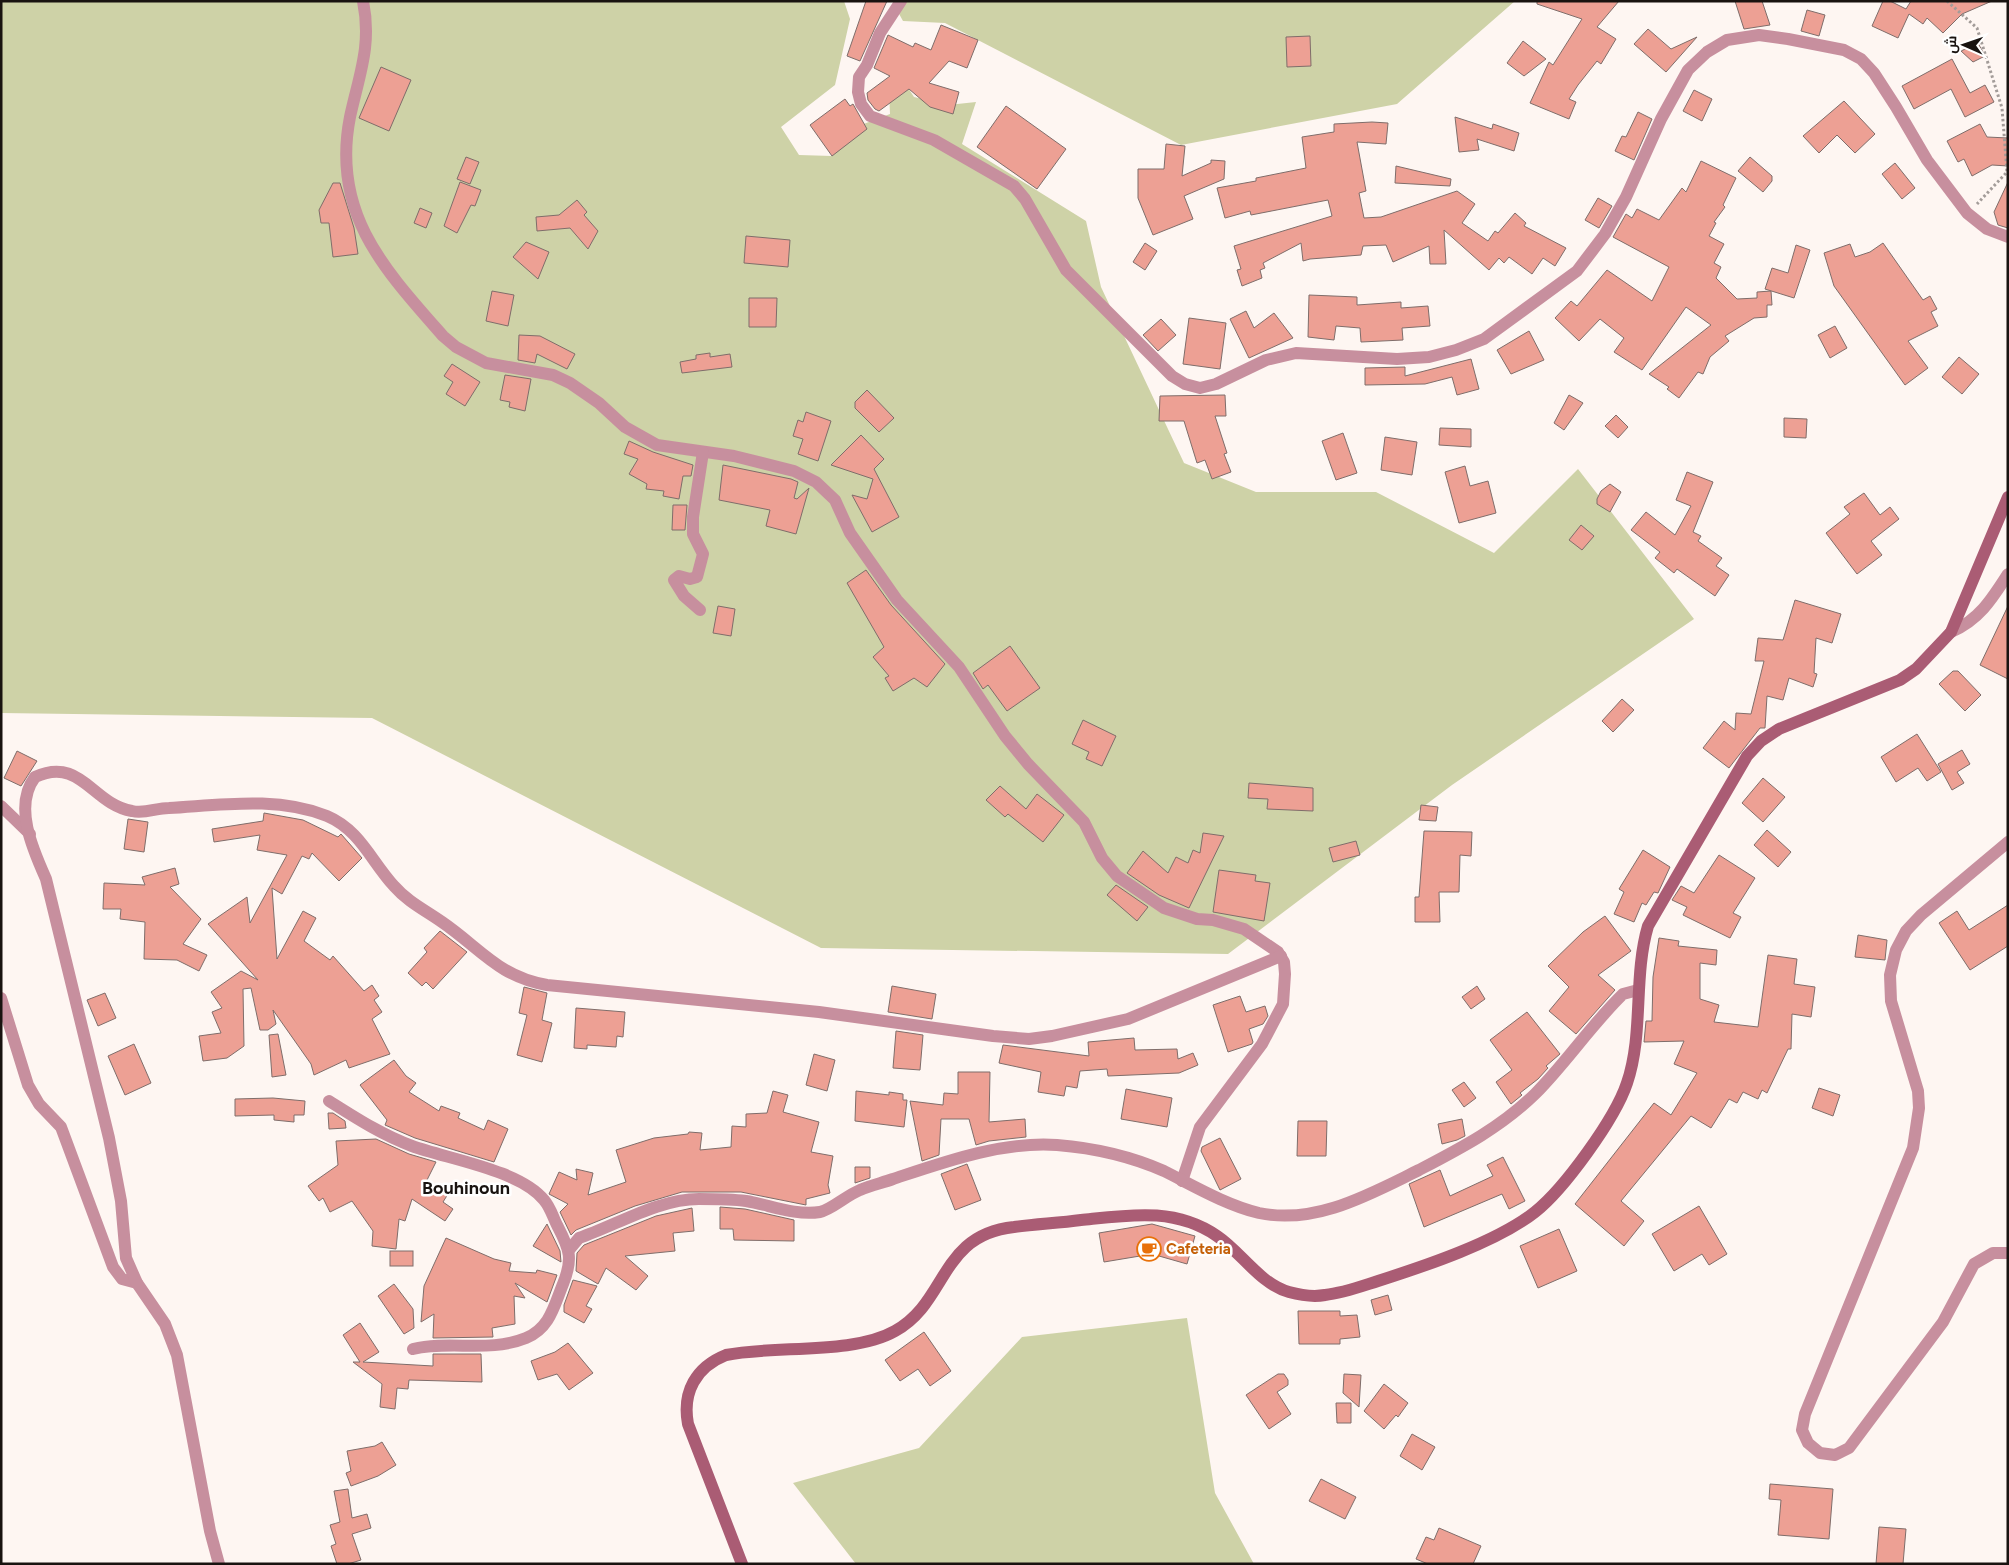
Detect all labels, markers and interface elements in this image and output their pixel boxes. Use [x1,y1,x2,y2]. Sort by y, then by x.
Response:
north arrow [1939,20,1989,70]
text: ش [1943,35,1960,54]
district label: Bouhinoun [422,1177,510,1199]
cafe icon: Cafeteria [1136,1236,1162,1262]
place label: Cafeteria [1166,1240,1231,1258]

